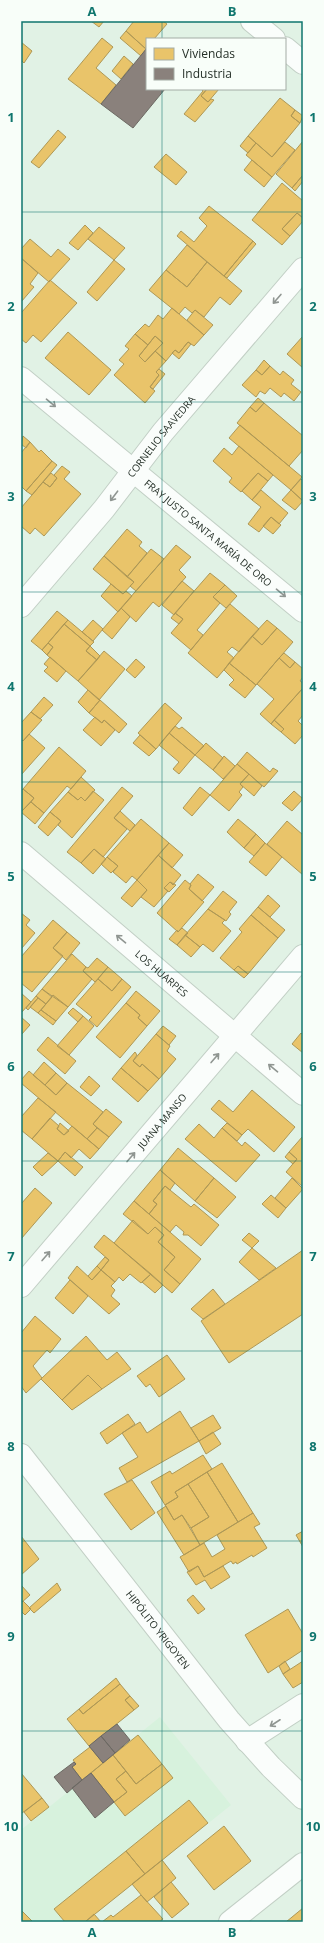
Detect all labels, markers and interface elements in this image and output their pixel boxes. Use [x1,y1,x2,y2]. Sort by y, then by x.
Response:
text: A [88,2,97,20]
text: B [228,2,237,20]
legend [146,38,286,90]
text: Viviendas [182,45,235,62]
text: Industria [182,65,232,82]
text: 1 [7,108,15,126]
text: 1 [309,108,317,126]
one-way arrow [273,293,282,304]
text: 2 [7,297,15,315]
text: 2 [309,297,317,315]
street label: CORNELIO SAAVEDRA [124,392,199,480]
one-way arrow [46,398,56,407]
street label: FRAY JUSTO SANTA MARÍA DE ORO [142,476,275,590]
text: 3 [7,487,15,505]
text: 3 [309,487,317,505]
one-way arrow [110,490,118,501]
one-way arrow [275,588,286,597]
text: 4 [7,677,15,695]
text: 4 [309,677,317,695]
text: 5 [7,867,15,885]
text: 5 [309,867,317,885]
one-way arrow [116,934,126,943]
street label: LOS HUARPES [132,947,191,1000]
one-way arrow [211,1053,220,1064]
text: 6 [7,1057,15,1075]
text: 6 [309,1057,317,1075]
one-way arrow [268,1064,279,1073]
street label: JUANA MANSO [134,1090,190,1153]
one-way arrow [126,1152,135,1162]
text: 7 [7,1247,15,1265]
text: 7 [309,1247,317,1265]
one-way arrow [42,1251,51,1261]
text: 8 [7,1437,15,1455]
text: 8 [309,1437,317,1455]
street label: HIPÓLITO YRIGOYEN [123,1587,193,1672]
text: 9 [7,1627,15,1645]
text: 9 [309,1627,317,1645]
one-way arrow [269,1719,281,1727]
text: 10 [4,1817,18,1835]
text: 10 [306,1817,320,1835]
text: A [88,1923,97,1941]
text: B [228,1923,237,1941]

